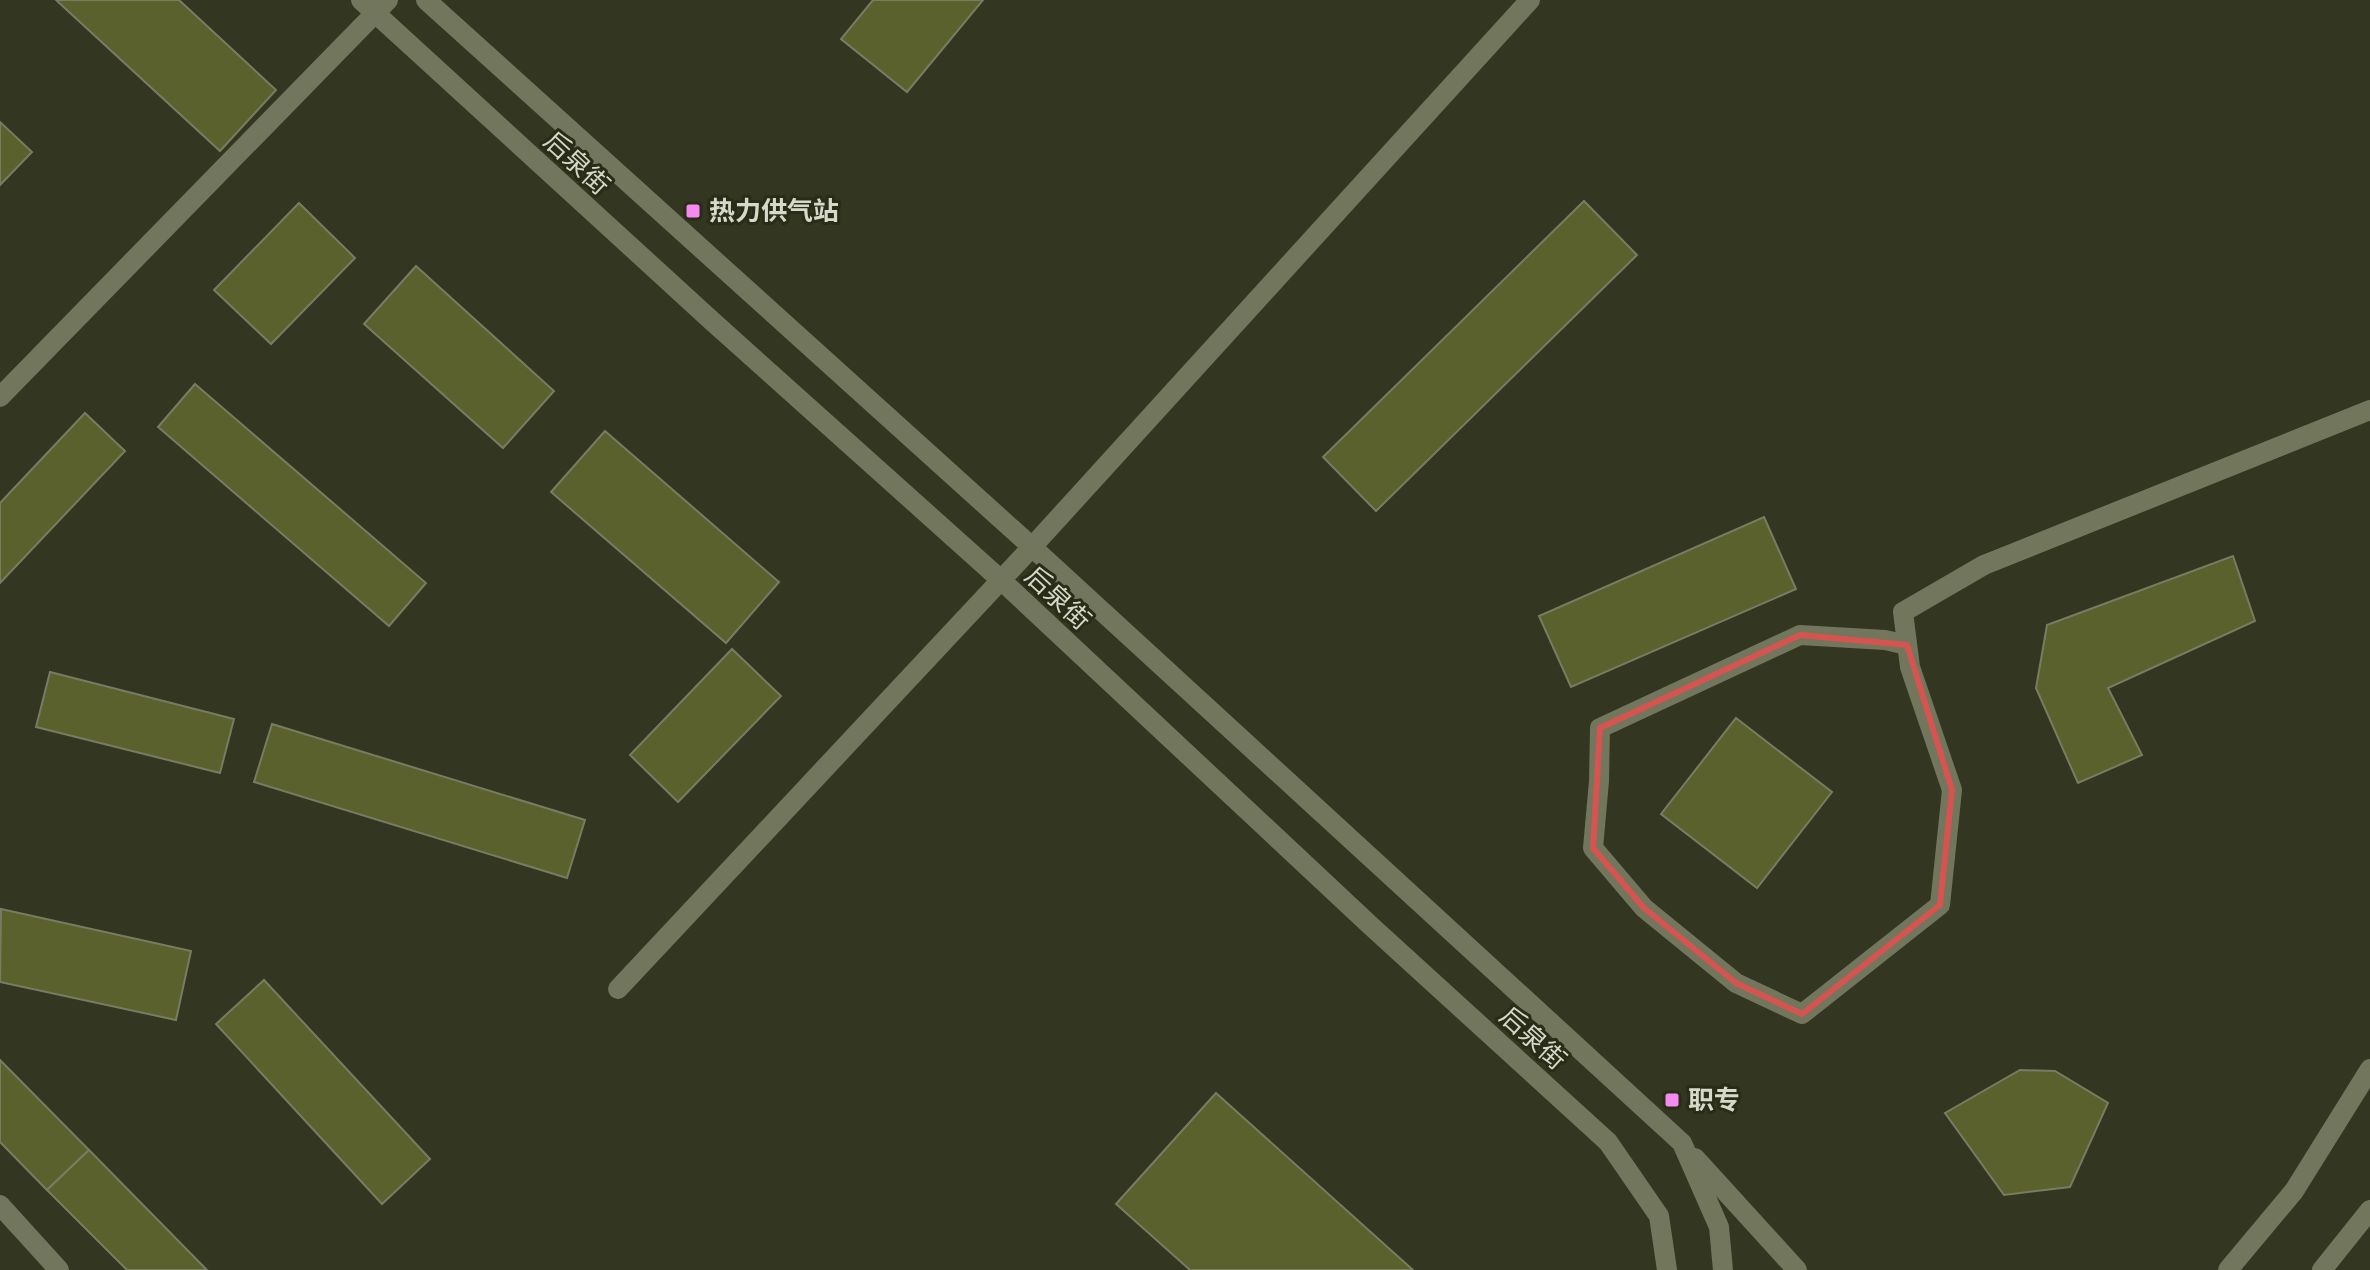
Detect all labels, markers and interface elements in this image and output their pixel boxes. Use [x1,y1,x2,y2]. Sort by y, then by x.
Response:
street label: 后泉街 [536,123,618,203]
place label: 热力供气站 [709,193,839,229]
marker: 热力供气站 [684,202,702,220]
street label: 后泉街 [1017,558,1099,638]
street label: 后泉街 [1492,999,1574,1077]
place label: 职专 [1688,1082,1740,1118]
marker: 职专 [1663,1091,1681,1109]

